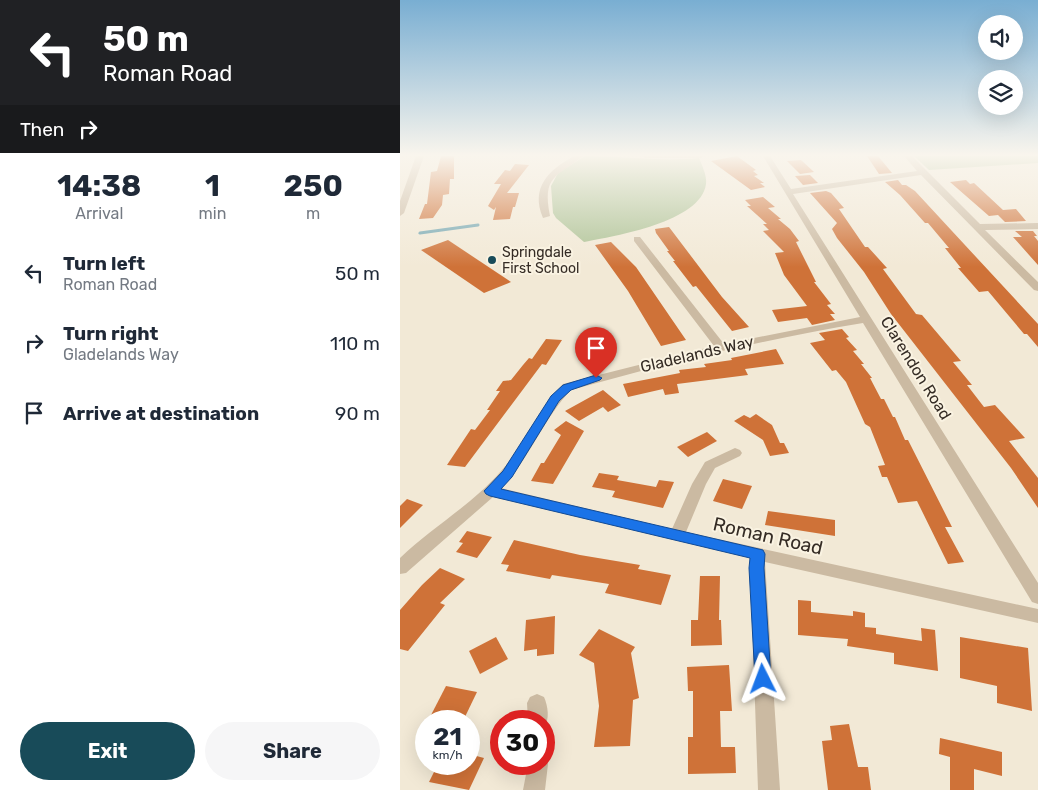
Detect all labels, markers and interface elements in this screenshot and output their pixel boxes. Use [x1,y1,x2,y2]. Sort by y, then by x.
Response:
map controls [978,15,1023,115]
button: sound [978,15,1023,60]
text: 50 m [103,18,189,60]
icon: left [20,20,85,85]
text: Roman Road [103,60,232,87]
button: layers [978,70,1023,115]
icon: right [74,115,102,143]
text: Then [20,118,64,141]
text: 14:38 [57,168,141,204]
text: 1 [205,168,220,204]
text: 250 [284,168,343,204]
text: Arrival [75,204,123,223]
text: min [199,204,226,223]
text: m [306,204,320,223]
place label: Springdale First School [502,244,579,277]
text: Turn left [63,252,145,275]
marker: Springdale First School [486,254,498,266]
icon: left [20,259,48,287]
text: 50 m [335,262,380,285]
text: Roman Road [63,275,157,294]
street label: Clarendon Road [877,313,955,423]
text: Turn right [63,322,158,345]
pin [575,327,617,378]
icon: right [20,329,48,357]
text: 110 m [330,332,380,355]
street label: Gladelands Way [638,332,756,376]
icon: arrive [582,334,610,362]
text: Gladelands Way [63,345,179,364]
icon: arrive [20,399,48,427]
text: Arrive at destination [63,402,259,425]
text: 90 m [335,402,380,425]
street label: Roman Road [711,512,825,560]
position arrow [736,652,788,704]
speed limit sign: 30 [490,710,555,775]
button: Exit [20,722,195,780]
button: Share [205,722,380,780]
text: 21 [433,722,462,751]
text: km/h [433,748,462,762]

